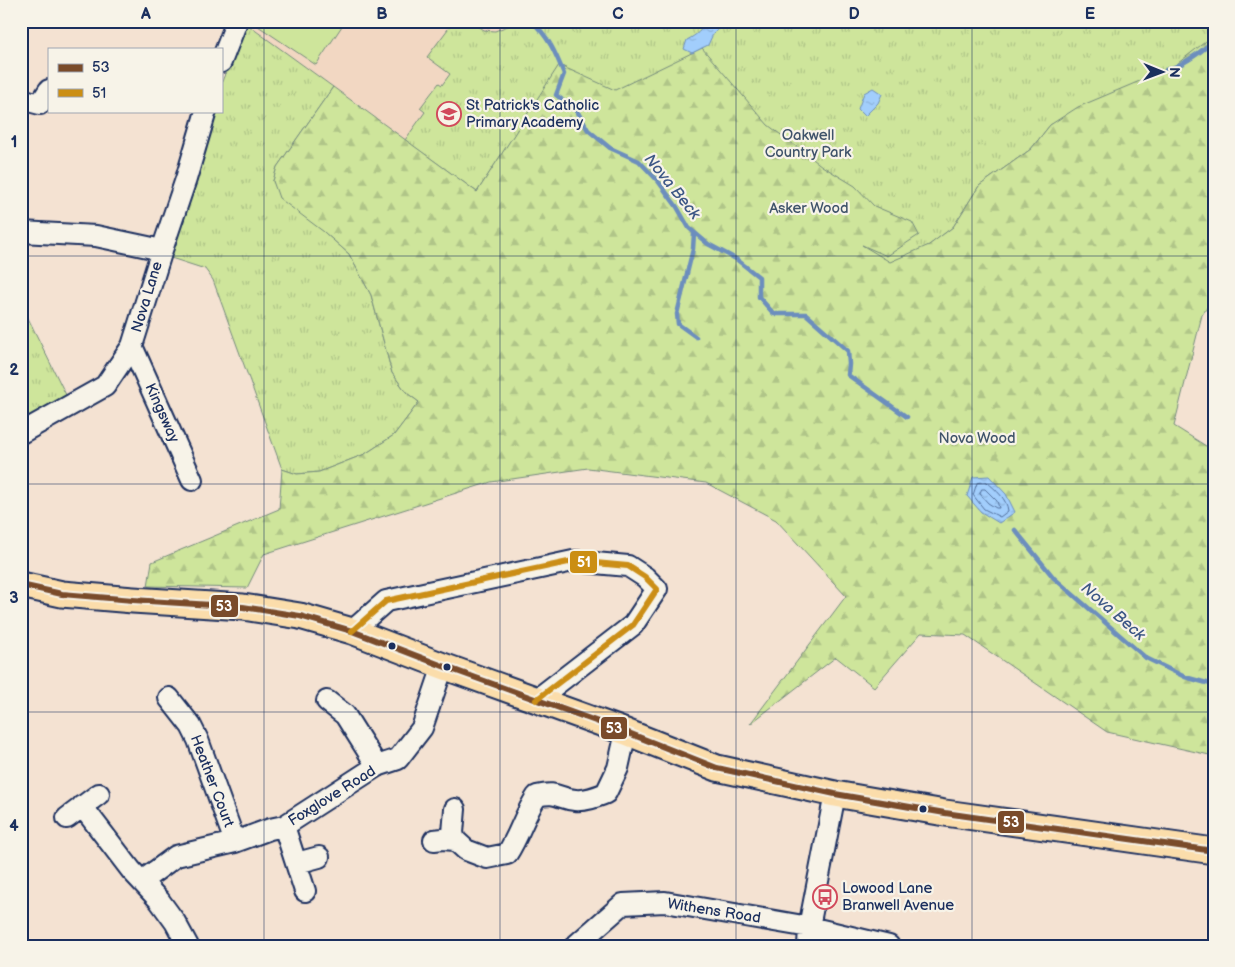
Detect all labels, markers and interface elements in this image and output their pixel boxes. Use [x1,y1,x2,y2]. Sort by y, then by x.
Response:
text: A [140,5,151,24]
text: B [376,5,388,24]
text: C [612,5,624,24]
text: D [848,5,860,24]
text: E [1085,5,1095,24]
legend [48,48,222,112]
north arrow [1138,48,1188,98]
text: 53 [92,58,110,77]
text: N [1166,67,1183,78]
text: 51 [92,84,106,103]
place label: St Patrick's Catholic Primary Academy [466,96,599,132]
school or university icon: St Patrick's Catholic Primary Academy [436,101,462,127]
park label: Oakwell Country Park [765,126,852,162]
text: 1 [11,133,17,152]
water label: Nova Beck [640,150,705,224]
park label: Asker Wood [769,199,849,218]
street label: Nova Lane [127,259,167,335]
text: 2 [9,361,19,380]
street label: Kingsway [141,380,184,446]
park label: Nova Wood [938,429,1016,448]
line badge: 51 [569,550,598,574]
text: 51 [577,554,591,571]
water label: Nova Beck [1077,579,1150,646]
text: 3 [9,589,19,608]
line badge: 53 [210,594,239,618]
text: 53 [216,598,232,615]
unlabelled marker [387,641,397,651]
unlabelled marker [442,662,452,672]
line badge: 53 [600,716,628,740]
text: 53 [606,720,622,737]
street label: Heather Court [186,732,238,830]
street label: Foxglove Road [285,762,379,830]
unlabelled marker [918,804,928,814]
line badge: 53 [997,810,1025,834]
text: 53 [1003,814,1019,831]
text: 4 [9,817,19,836]
place label: Lowood Lane Branwell Avenue [842,879,954,915]
bus stop icon: Lowood Lane Branwell Avenue [812,884,838,910]
street label: Withens Road [666,894,762,928]

